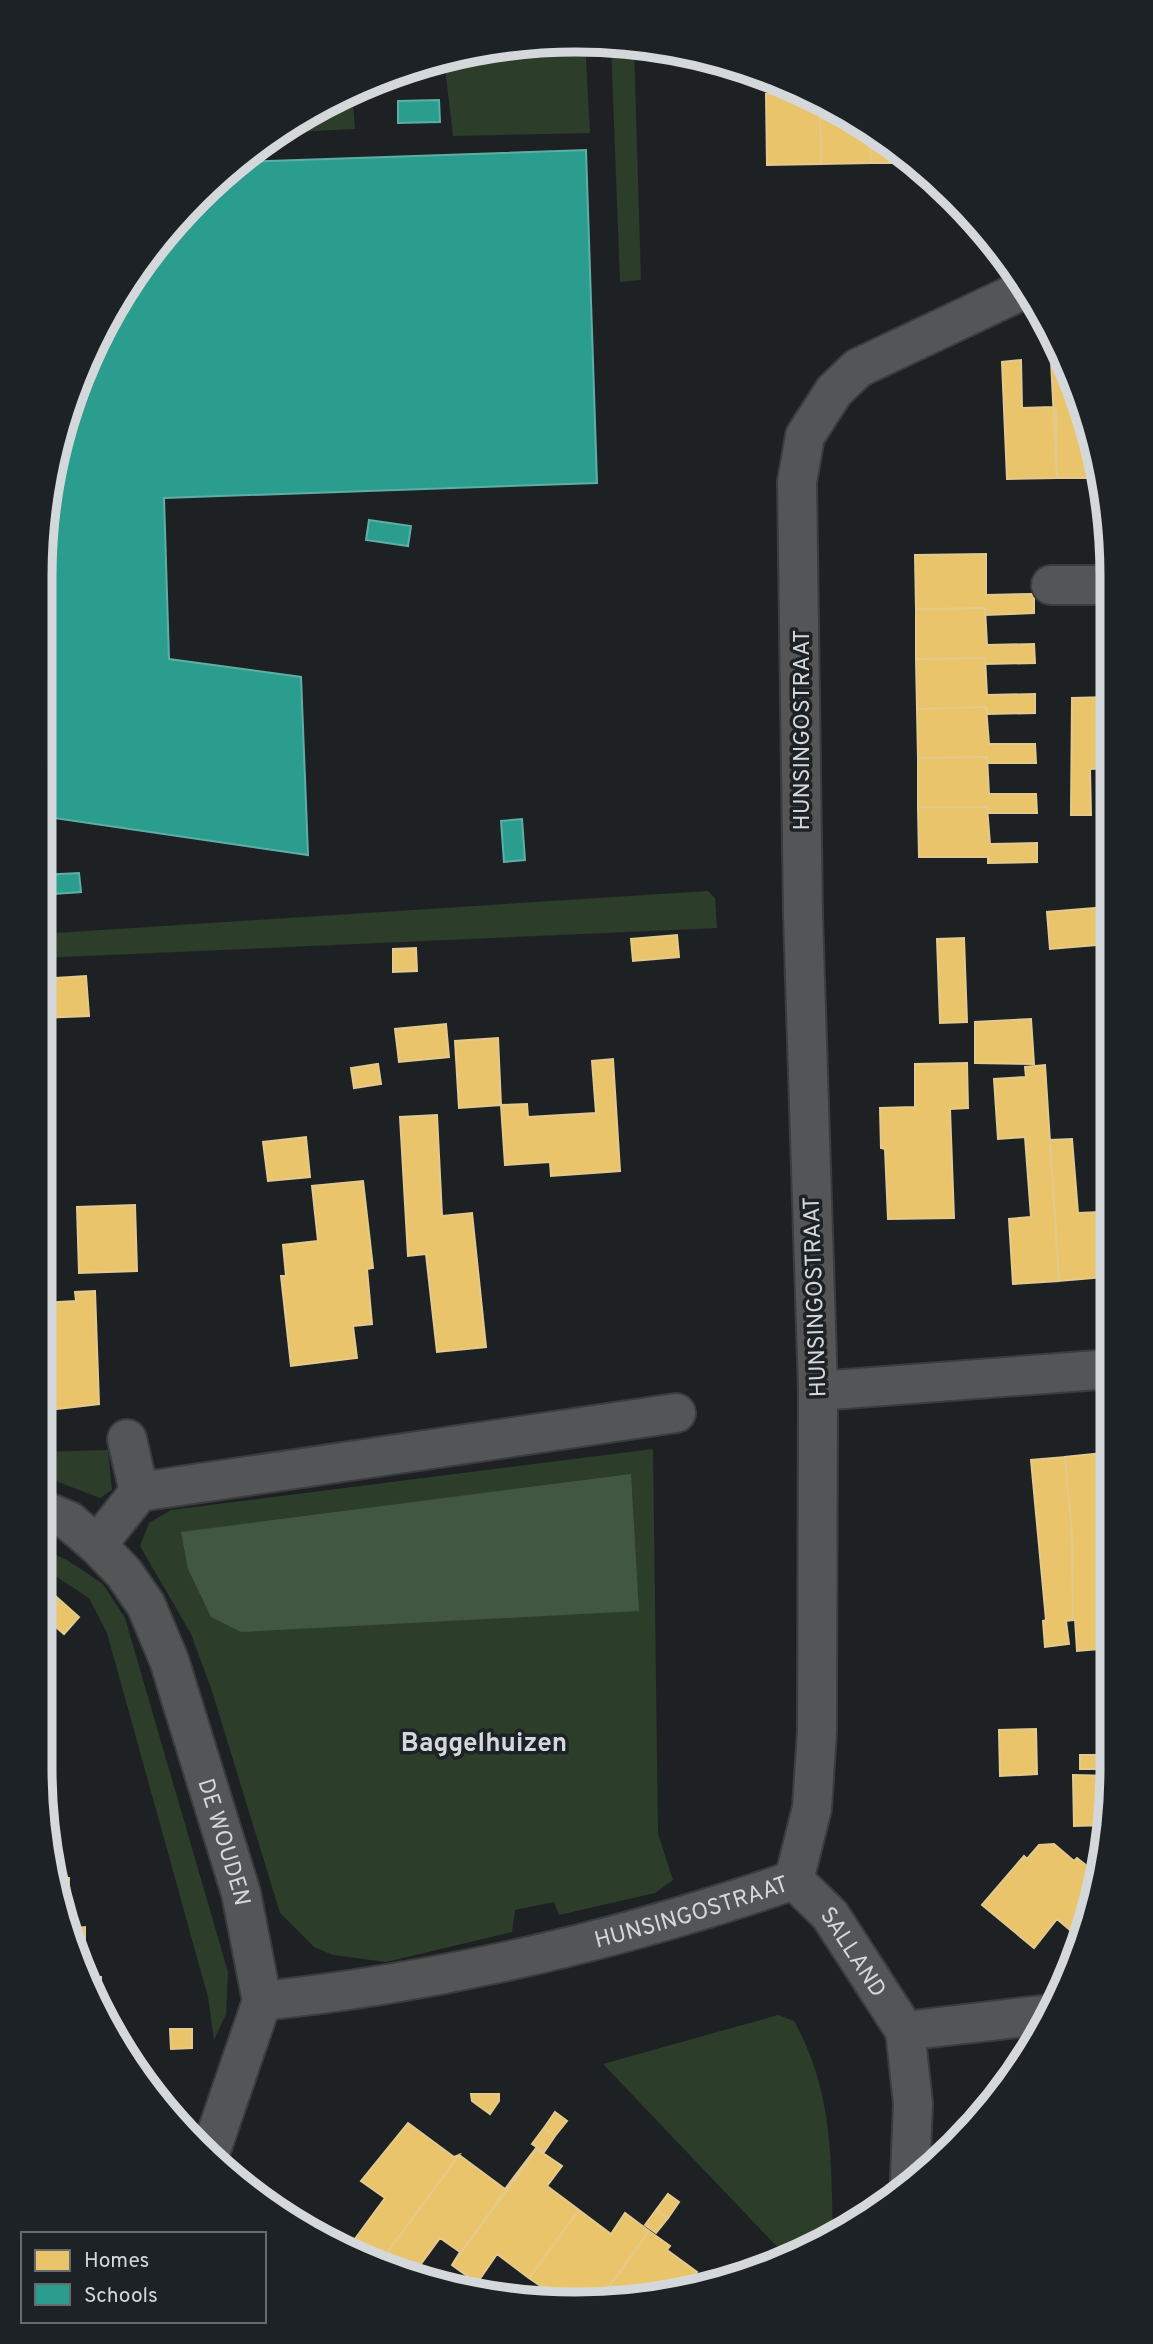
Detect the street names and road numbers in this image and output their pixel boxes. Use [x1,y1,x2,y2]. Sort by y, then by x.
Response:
street label: HUNSINGOSTRAAT [789,630,818,830]
street label: HUNSINGOSTRAAT [799,1196,834,1398]
street label: DE WOUDEN [190,1775,255,1908]
street label: HUNSINGOSTRAAT [592,1871,793,1957]
street label: SALLAND [813,1902,891,2004]

